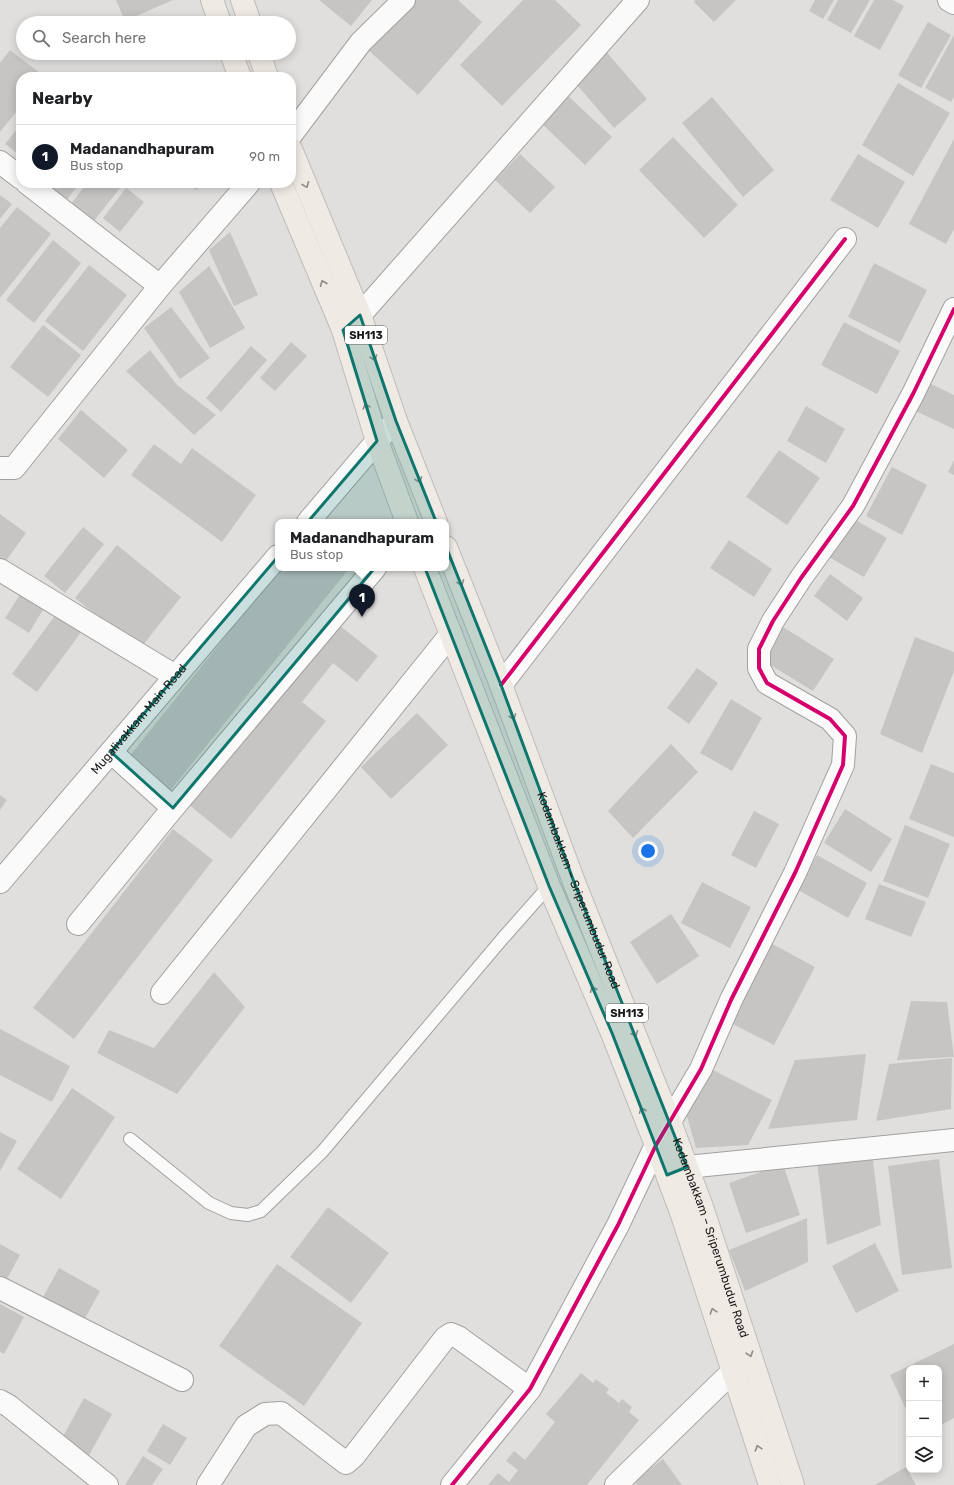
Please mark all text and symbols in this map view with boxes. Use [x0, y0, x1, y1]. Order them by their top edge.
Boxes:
search box [16, 16, 296, 60]
icon: search [30, 27, 52, 49]
text: Search here [62, 29, 146, 47]
text: Nearby [32, 88, 93, 108]
text: Madanandhapuram [70, 140, 214, 158]
text: 1 [42, 149, 48, 164]
text: 90 m [249, 149, 280, 164]
text: Bus stop [70, 158, 123, 173]
one-way arrow [301, 181, 309, 189]
one-way arrow [320, 280, 328, 288]
road number: SH113 [345, 326, 387, 344]
one-way arrow [369, 355, 378, 362]
one-way arrow [362, 403, 371, 410]
one-way arrow [415, 477, 423, 484]
popup [275, 519, 449, 571]
text: Madanandhapuram [290, 529, 434, 547]
text: Bus stop [290, 547, 343, 562]
one-way arrow [456, 579, 464, 586]
pin: 1 [349, 584, 375, 617]
street label: Mugalivakkam Main Road [88, 661, 190, 777]
one-way arrow [509, 713, 517, 720]
street label: Kodambakkam – Sriperumbudur Road [534, 790, 623, 991]
your location [638, 841, 658, 861]
one-way arrow [590, 986, 598, 994]
road number: SH113 [606, 1004, 648, 1022]
one-way arrow [631, 1031, 639, 1038]
one-way arrow [638, 1106, 646, 1113]
street label: Kodambakkam – Sriperumbudur Road [670, 1136, 751, 1339]
one-way arrow [710, 1308, 718, 1315]
one-way arrow [745, 1351, 754, 1358]
map controls [906, 1365, 942, 1473]
button: + [906, 1365, 942, 1401]
button: − [906, 1401, 942, 1437]
button: layers [906, 1437, 942, 1473]
one-way arrow [754, 1445, 763, 1452]

